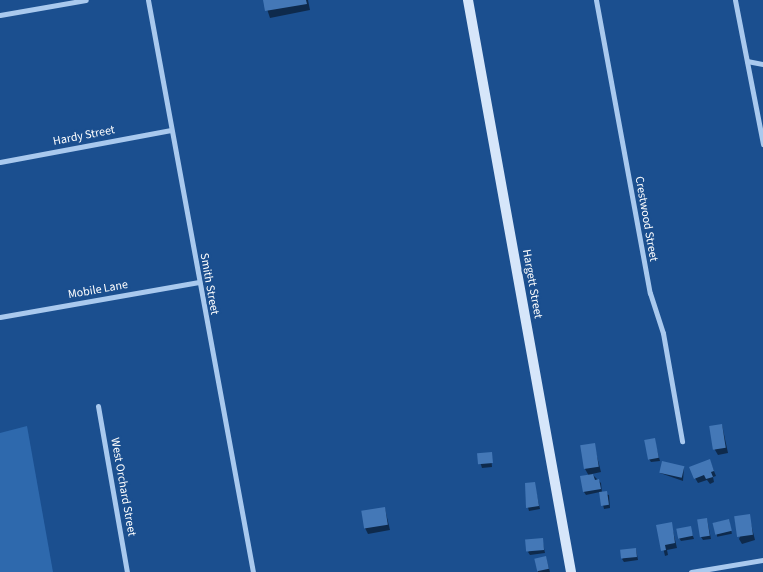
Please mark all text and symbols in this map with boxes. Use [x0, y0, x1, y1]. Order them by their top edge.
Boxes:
street label: Hardy Street [52, 123, 116, 149]
street label: Crestwood Street [631, 175, 661, 263]
street label: Hargett Street [519, 248, 545, 320]
street label: Smith Street [196, 252, 222, 316]
street label: Mobile Lane [67, 278, 129, 302]
street label: West Orchard Street [107, 437, 139, 537]

